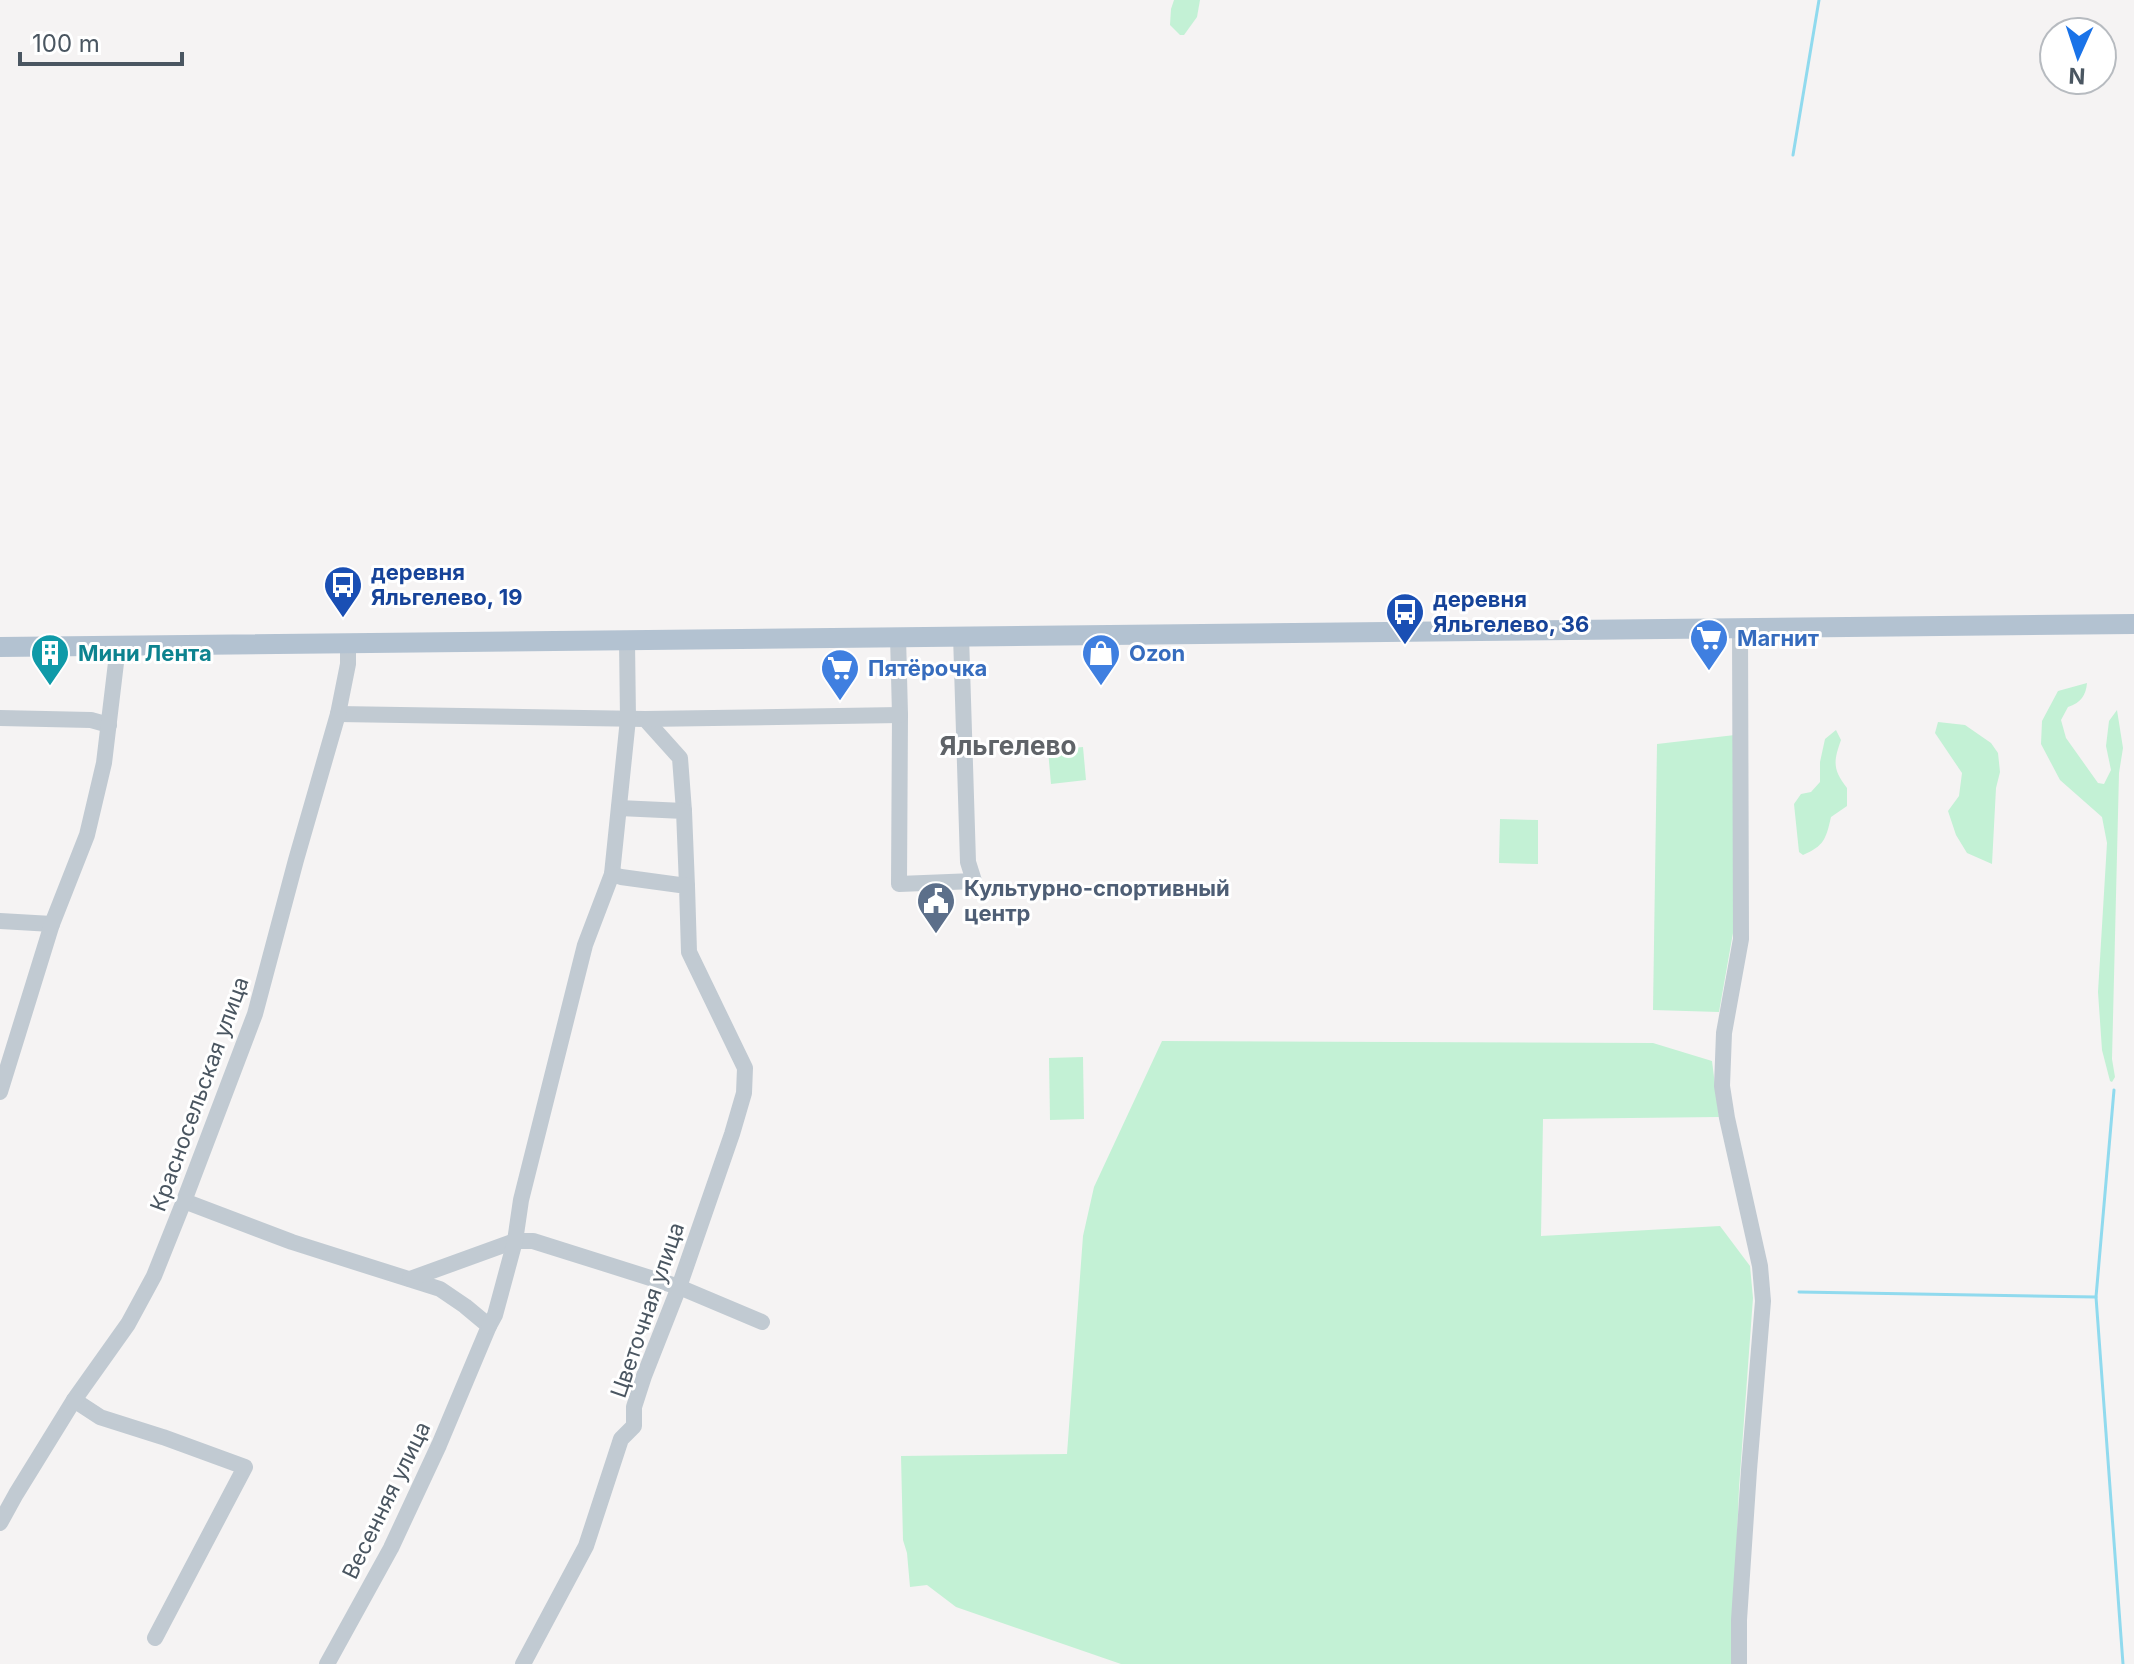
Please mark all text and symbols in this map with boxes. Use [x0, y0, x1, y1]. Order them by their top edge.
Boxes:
scale bar [20, 16, 182, 66]
north arrow [2038, 16, 2118, 96]
text: 100 m [32, 29, 100, 58]
text: N [2068, 63, 2086, 89]
place label: деревня Яльгелево, 19 [371, 559, 522, 610]
bus stop icon: деревня Яльгелево, 19 [322, 564, 364, 619]
place label: деревня Яльгелево, 36 [1433, 586, 1589, 637]
bus stop icon: деревня Яльгелево, 36 [1384, 591, 1426, 646]
supermarket icon: Магнит [1688, 617, 1730, 672]
place label: Магнит [1737, 625, 1819, 651]
building icon: Мини Лента [29, 632, 71, 687]
shop icon: Ozon [1080, 632, 1122, 687]
place label: Мини Лента [78, 640, 212, 666]
place label: Ozon [1129, 640, 1185, 666]
supermarket icon: Пятёрочка [819, 647, 861, 702]
place label: Пятёрочка [868, 655, 987, 681]
district label: Яльгелево [940, 730, 1076, 761]
place label: Культурно-спортивный центр [964, 875, 1230, 926]
public building icon: Культурно-спортивный центр [915, 880, 957, 935]
street label: Красносельская улица [144, 973, 254, 1215]
street label: Цветочная улица [605, 1219, 689, 1401]
street label: Весенняя улица [337, 1417, 435, 1583]

